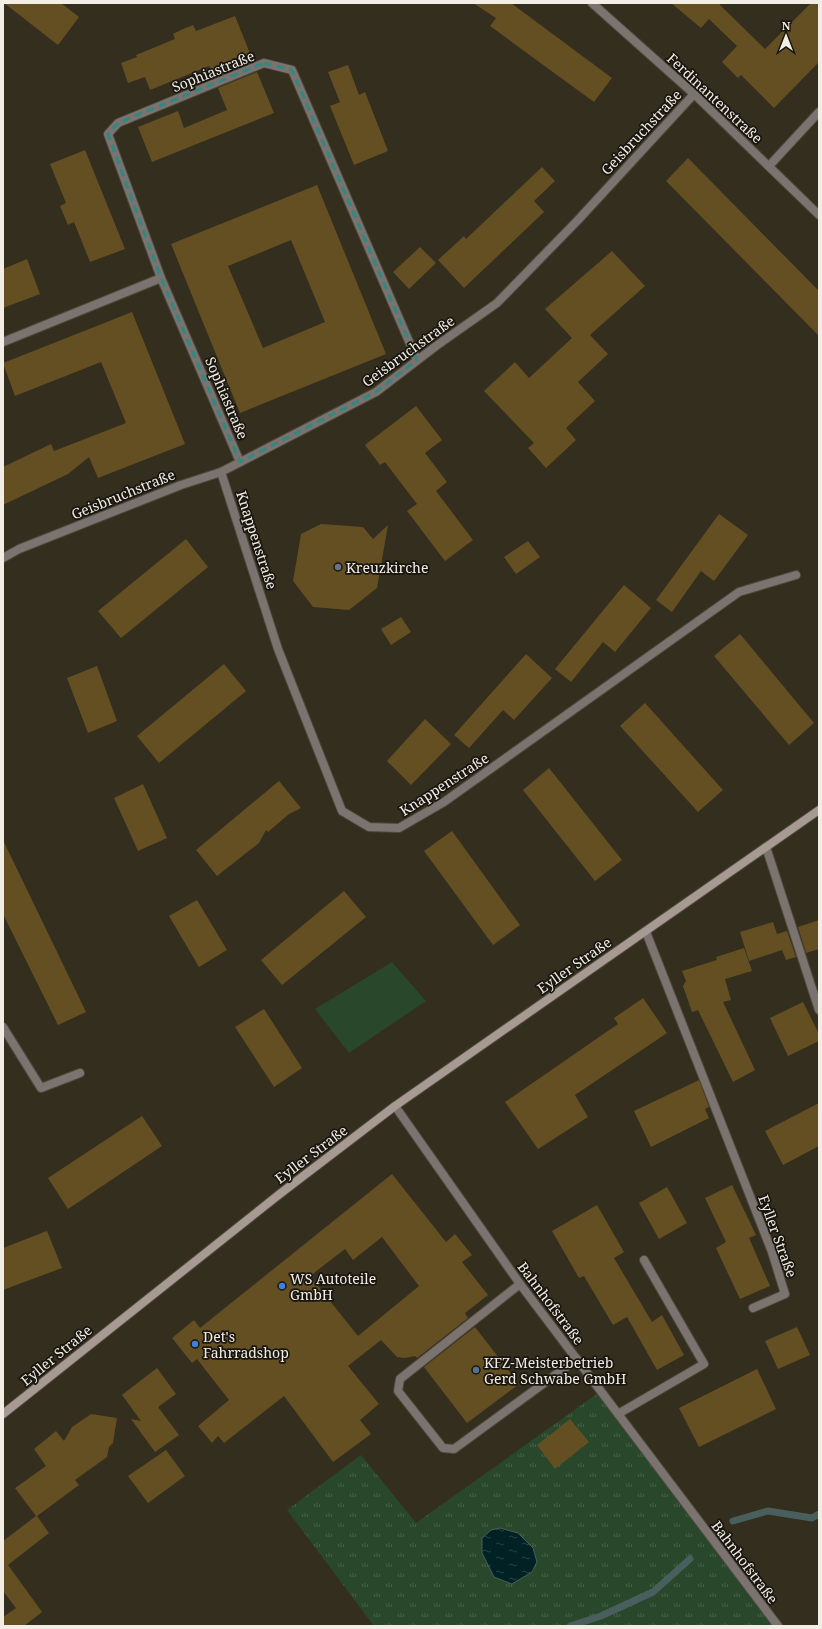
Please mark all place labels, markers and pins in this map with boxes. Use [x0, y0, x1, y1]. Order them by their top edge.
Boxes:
place label: Kreuzkirche [346, 558, 428, 577]
marker: Kreuzkirche [333, 562, 343, 572]
place label: WS Autoteile GmbH [290, 1269, 376, 1304]
marker: WS Autoteile GmbH [277, 1281, 287, 1291]
place label: Det's Fahrradshop [203, 1327, 289, 1362]
marker: Det's Fahrradshop [190, 1339, 200, 1349]
place label: KFZ-Meisterbetrieb Gerd Schwabe GmbH [484, 1353, 626, 1388]
marker: KFZ-Meisterbetrieb Gerd Schwabe GmbH [471, 1365, 481, 1375]

